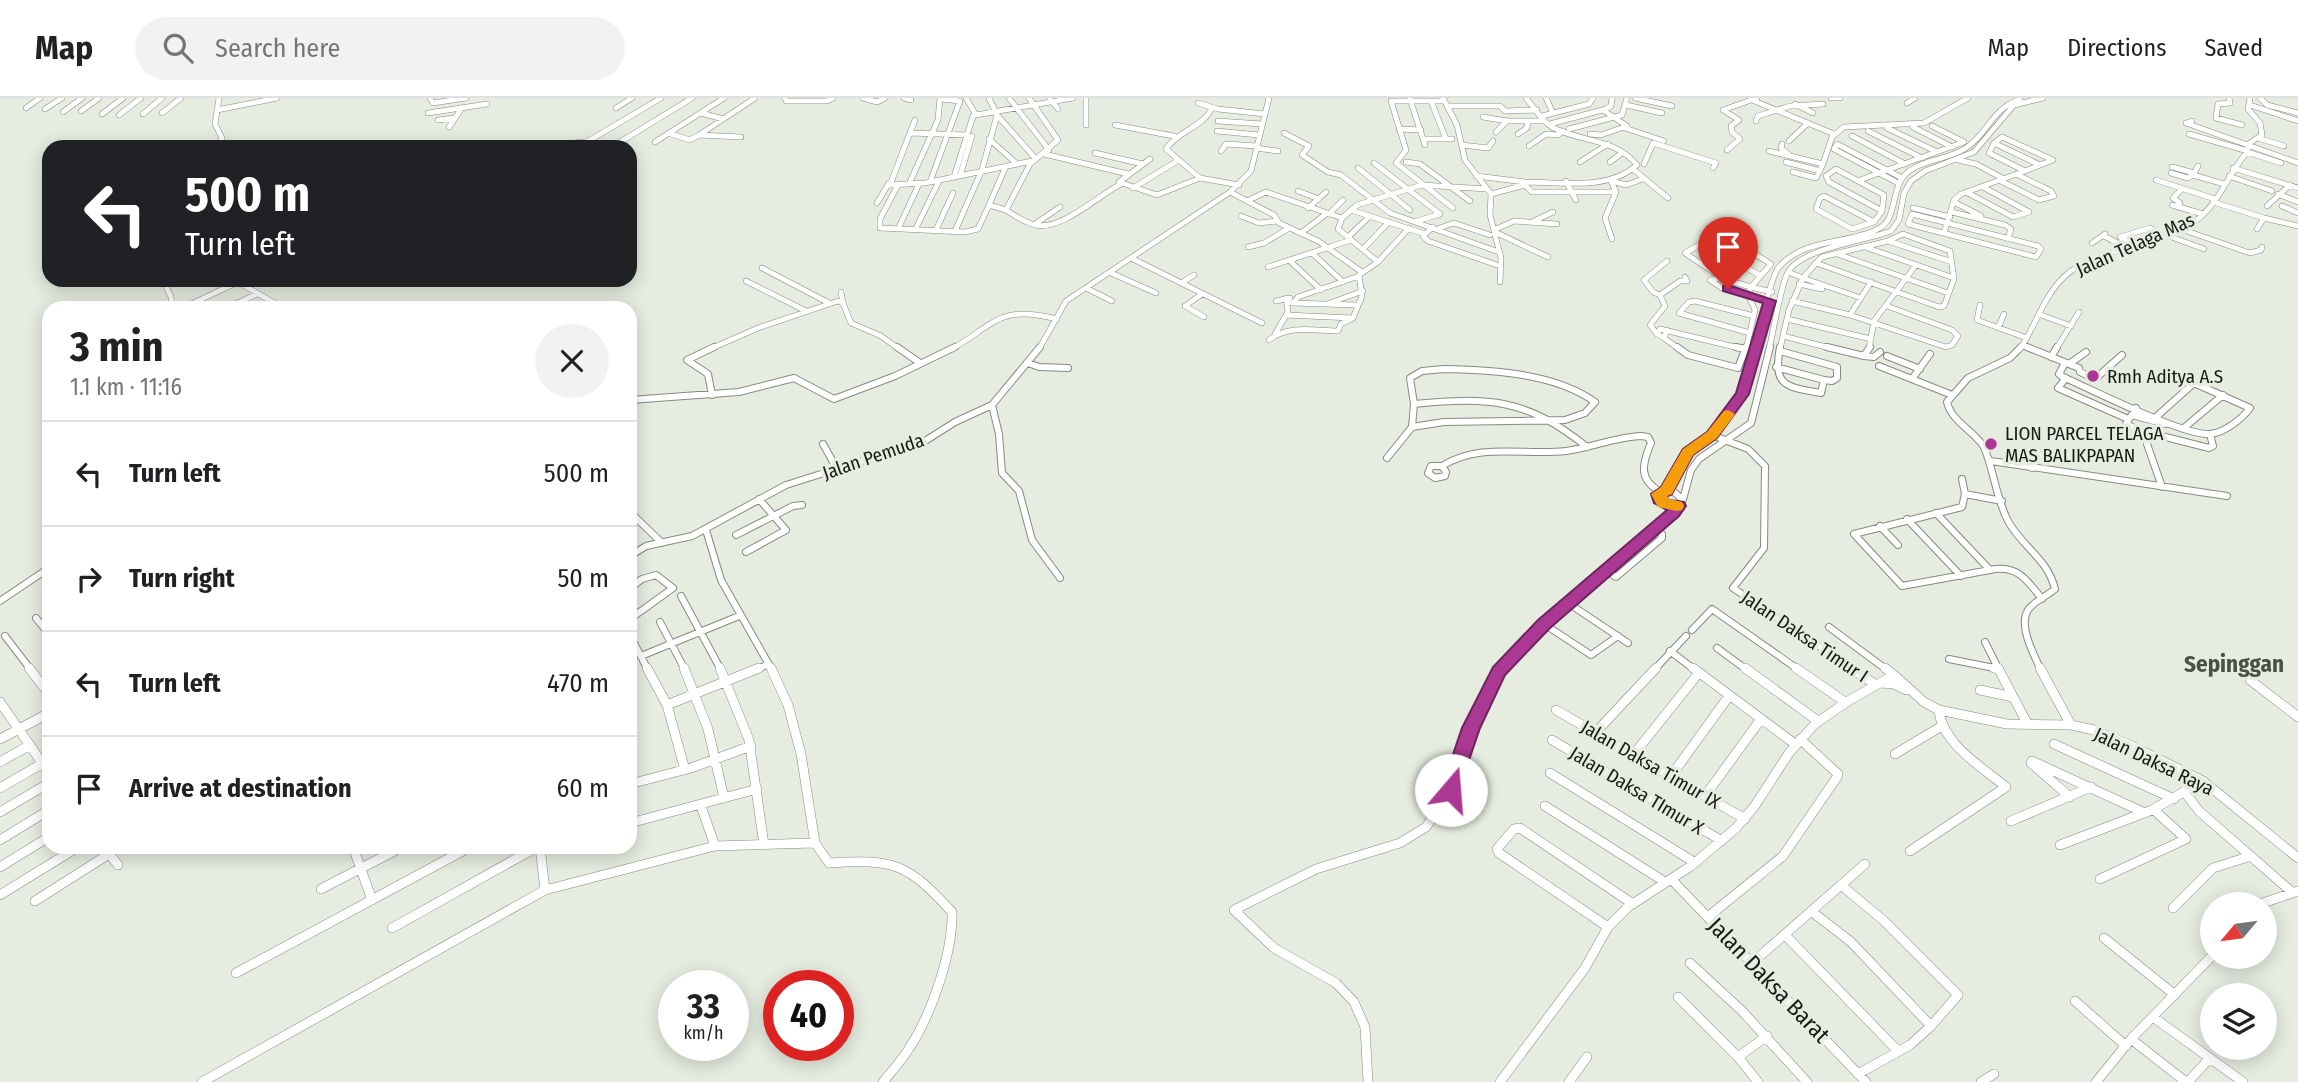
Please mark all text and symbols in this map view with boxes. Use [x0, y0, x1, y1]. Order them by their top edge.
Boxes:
search box [135, 17, 625, 80]
text: Map [35, 28, 93, 68]
icon: search [159, 29, 197, 67]
text: Search here [215, 33, 340, 64]
text: Map [1988, 34, 2029, 62]
text: Directions [2067, 34, 2166, 62]
text: Saved [2204, 34, 2263, 62]
text: 500 m [185, 165, 310, 224]
icon: left [70, 168, 161, 259]
street label: Jalan Telaga Mas [2072, 208, 2198, 281]
pin [1698, 217, 1758, 289]
text: Turn left [185, 225, 295, 263]
icon: arrive [1709, 228, 1747, 266]
text: 3 min [70, 322, 164, 372]
button: close [535, 324, 609, 398]
place label: Rmh Aditya A.S [2107, 365, 2223, 388]
marker: Rmh Aditya A.S [2085, 368, 2101, 384]
text: 1.1 km · 11:16 [70, 373, 182, 401]
place label: LION PARCEL TELAGA MAS BALIKPAPAN [2005, 422, 2164, 467]
street label: Jalan Pemuda [819, 428, 927, 485]
marker: LION PARCEL TELAGA MAS BALIKPAPAN [1983, 436, 1999, 452]
icon: left [70, 455, 108, 493]
text: Turn left [129, 458, 221, 489]
text: 500 m [544, 458, 609, 489]
icon: right [70, 560, 108, 598]
text: Turn right [129, 563, 235, 594]
text: 50 m [557, 563, 609, 594]
street label: Jalan Daksa Timur I [1737, 586, 1872, 687]
district label: Sepinggan [2184, 650, 2284, 678]
icon: left [70, 665, 108, 703]
text: Turn left [129, 668, 221, 699]
text: 470 m [547, 668, 609, 699]
street label: Jalan Daksa Timur IX [1577, 715, 1725, 814]
street label: Jalan Daksa Raya [2090, 723, 2217, 800]
street label: Jalan Daksa TImur X [1566, 741, 1709, 840]
position arrow [1414, 753, 1488, 827]
icon: arrive [70, 770, 108, 808]
text: Arrive at destination [129, 773, 352, 804]
text: 60 m [556, 773, 609, 804]
north arrow [2200, 892, 2277, 970]
map controls [2200, 892, 2277, 1060]
street label: Jalan Daksa Barat [1702, 912, 1836, 1049]
speed limit sign: 40 [763, 970, 854, 1061]
button: layers [2200, 983, 2277, 1060]
text: 33 [687, 985, 720, 1027]
text: km/h [683, 1022, 724, 1044]

